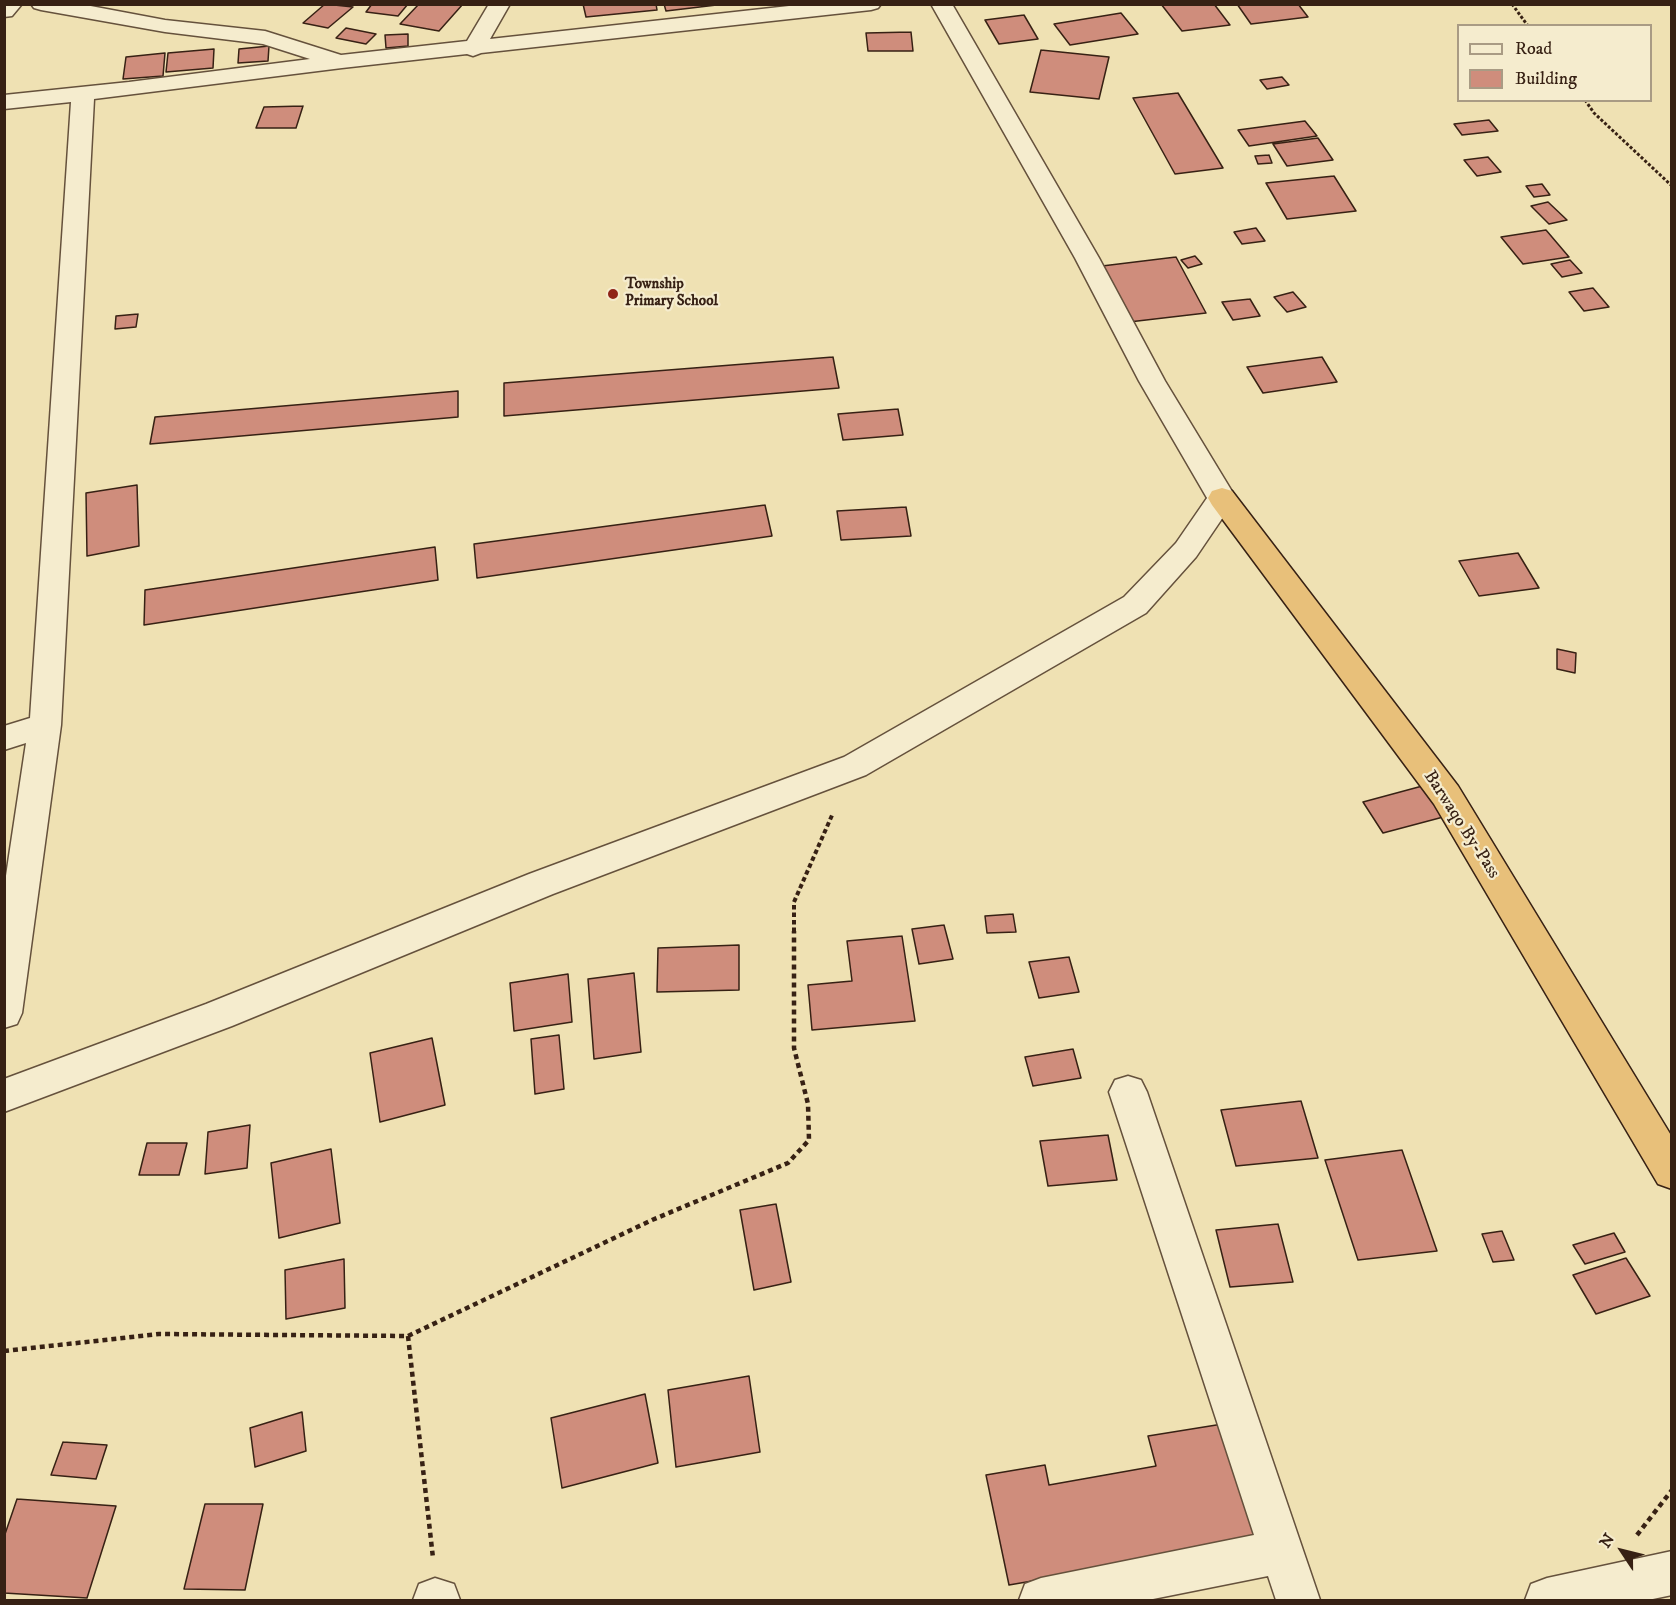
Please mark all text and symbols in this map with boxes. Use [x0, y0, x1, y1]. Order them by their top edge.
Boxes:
legend [1457, 24, 1652, 102]
text: Road [1515, 38, 1552, 60]
text: Building [1515, 68, 1577, 90]
place label: Township Primary School [625, 276, 718, 311]
marker: Township Primary School [606, 287, 620, 301]
street label: Barwaqo By-Pass [1418, 767, 1504, 883]
north arrow [1592, 1521, 1652, 1581]
text: N [1595, 1530, 1619, 1552]

